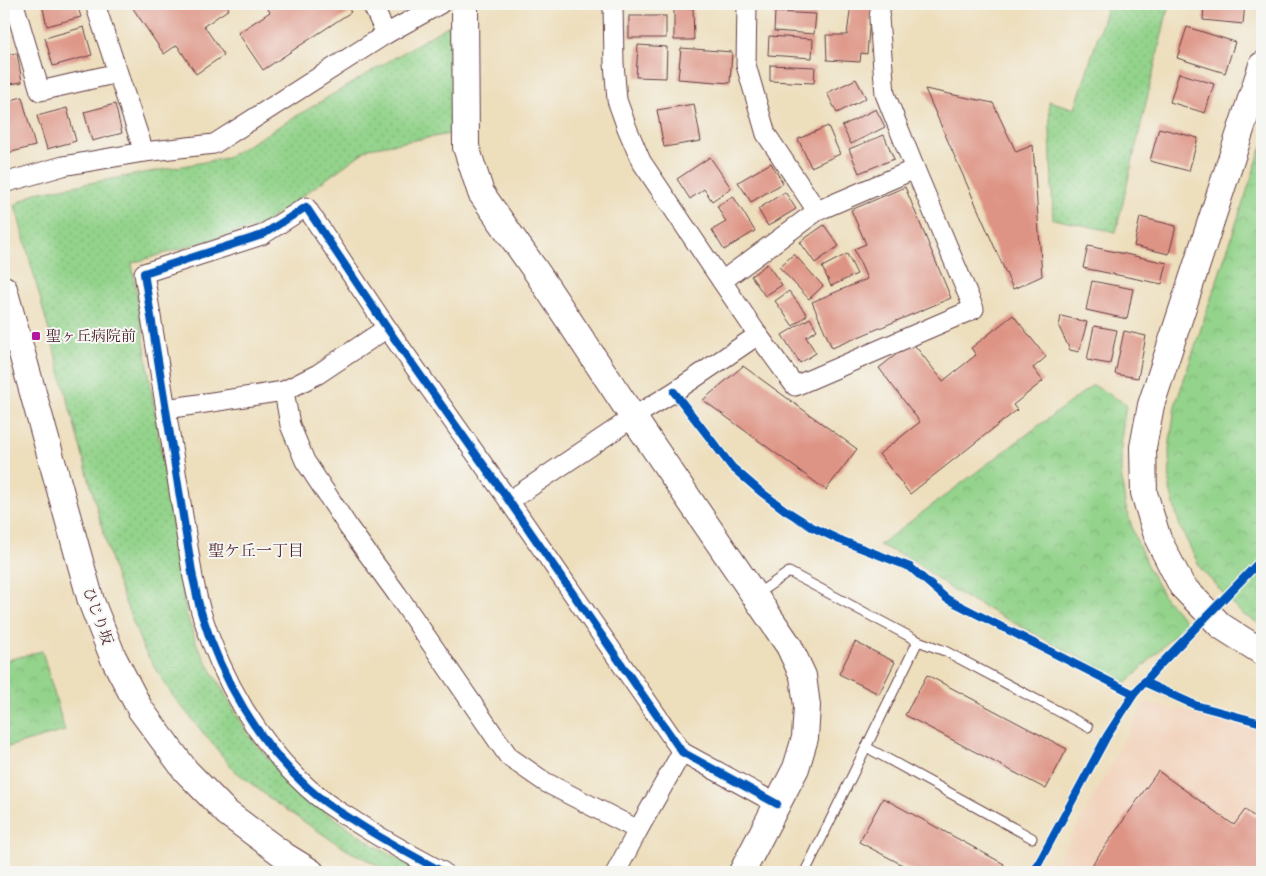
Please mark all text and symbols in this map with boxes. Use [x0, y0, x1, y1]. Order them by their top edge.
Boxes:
place label: 聖ヶ丘病院前 [46, 327, 136, 348]
marker: 聖ヶ丘病院前 [30, 330, 42, 342]
district label: 聖ケ丘一丁目 [208, 541, 304, 564]
street label: ひじり坂 [76, 585, 117, 648]

